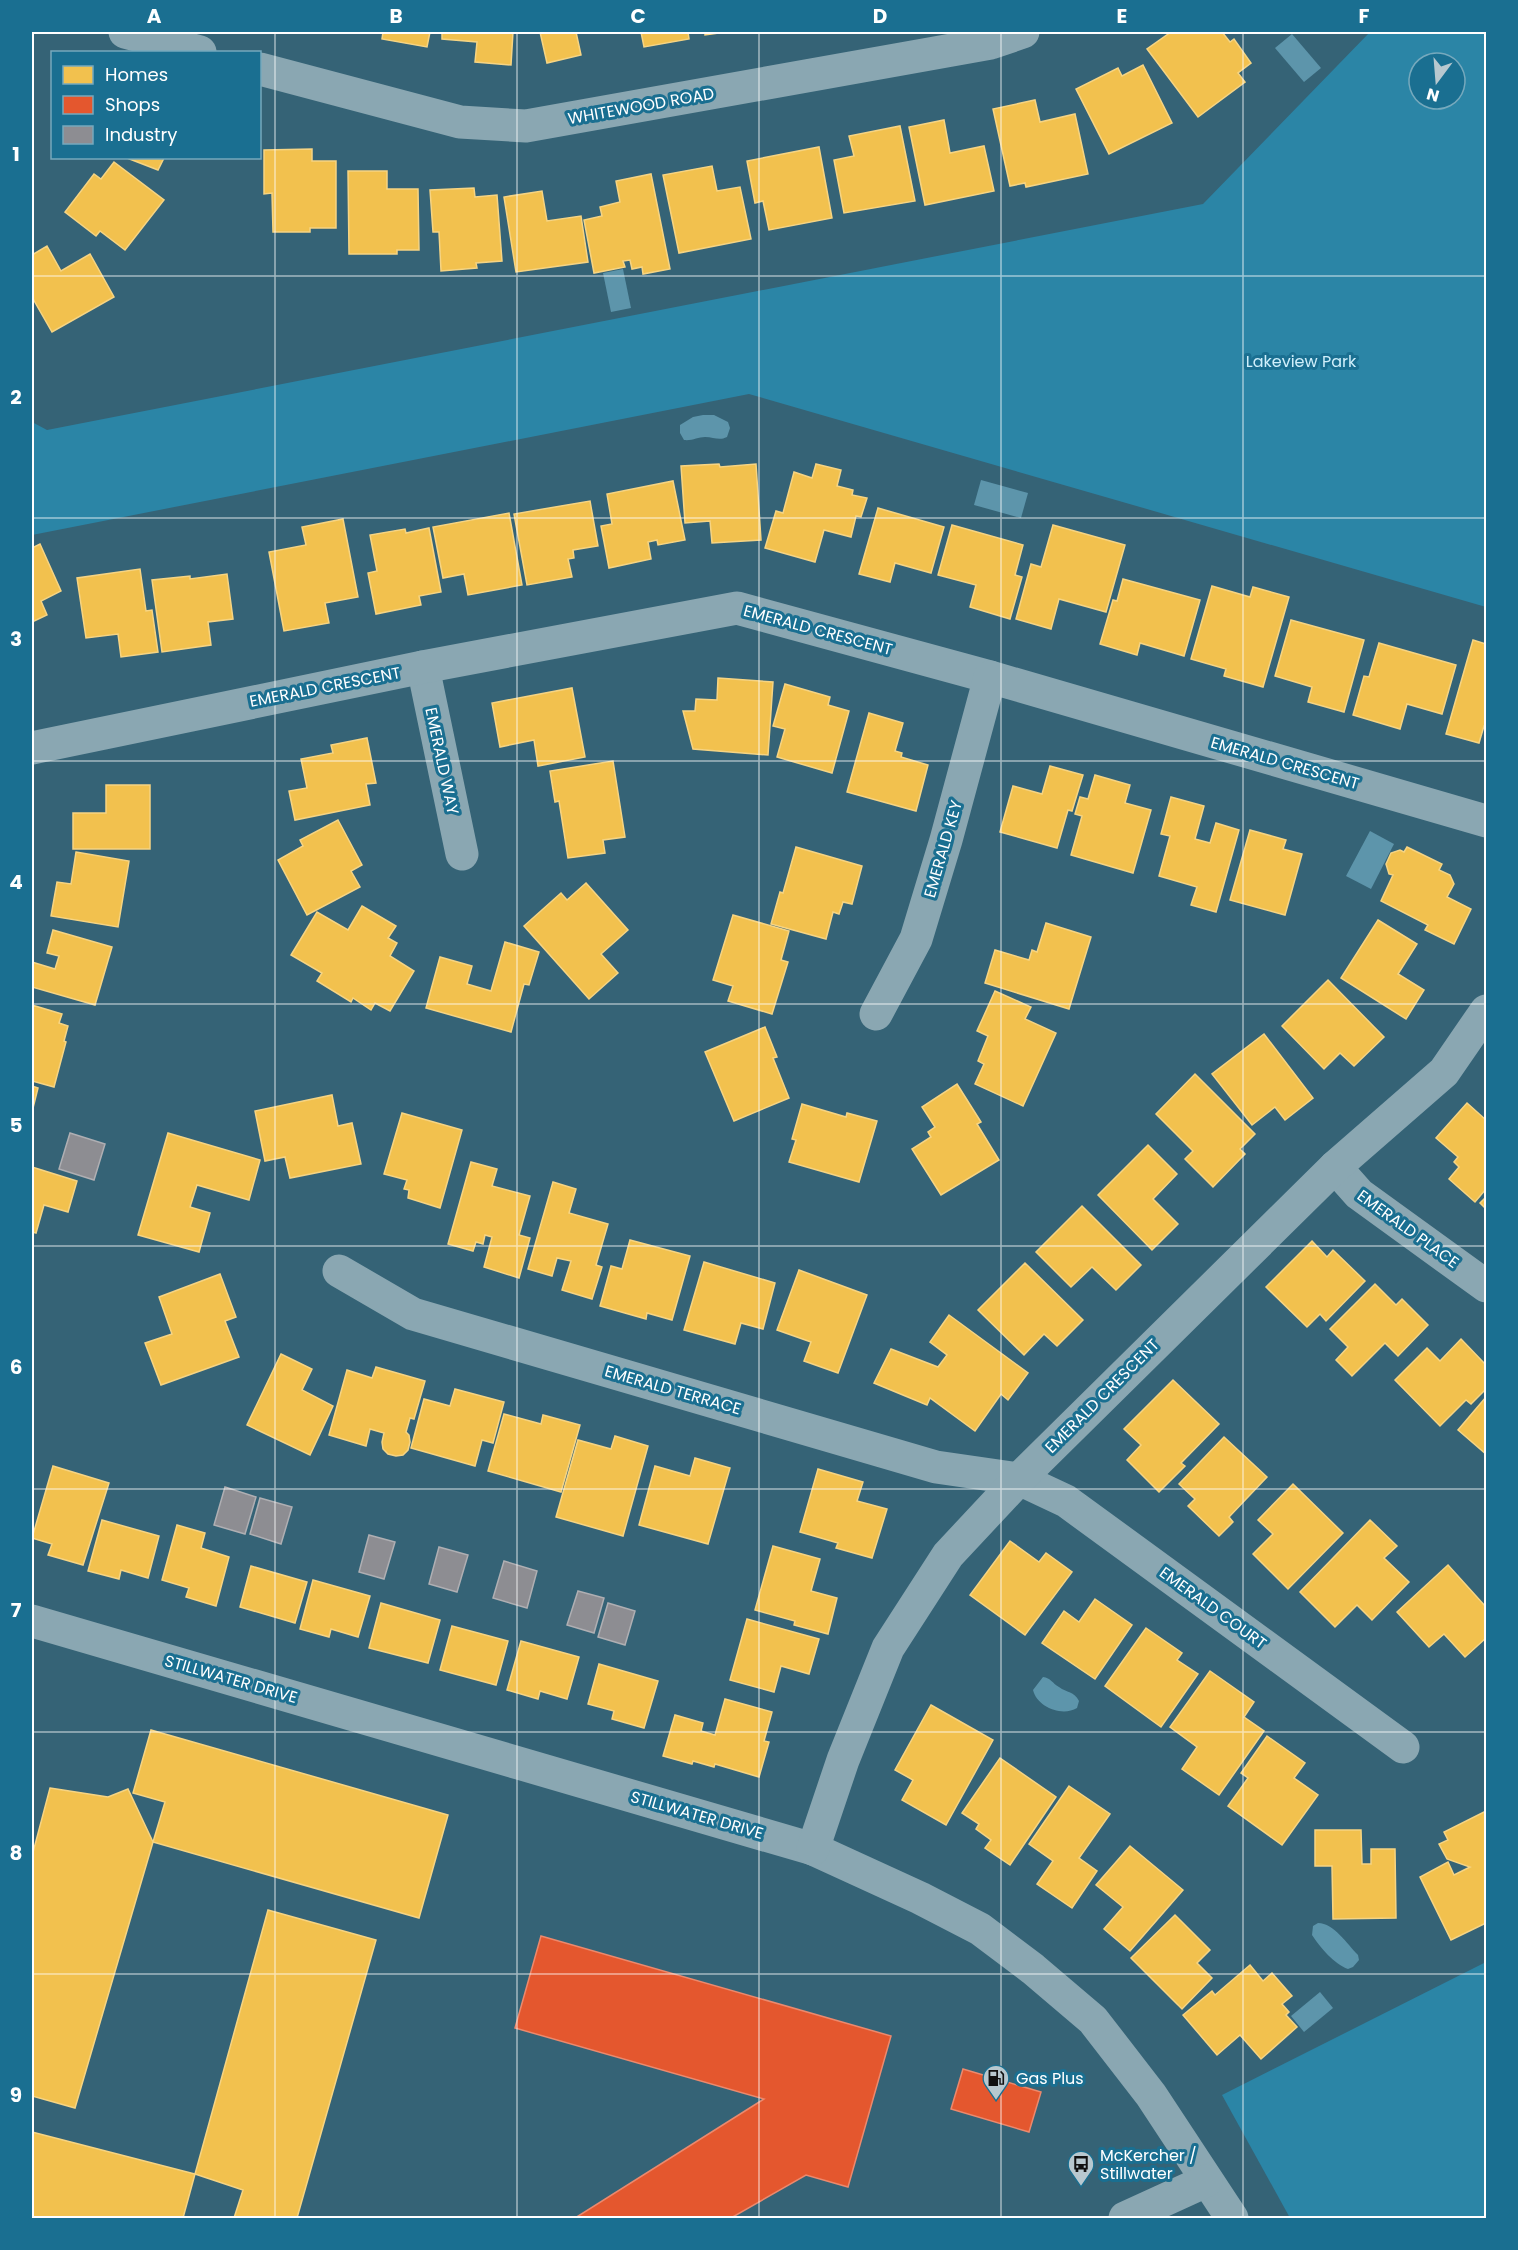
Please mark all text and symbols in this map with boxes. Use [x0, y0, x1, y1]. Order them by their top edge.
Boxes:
text: A [147, 2, 162, 30]
text: B [389, 2, 403, 30]
text: C [630, 2, 646, 30]
text: D [873, 2, 887, 30]
text: E [1117, 2, 1127, 30]
text: F [1359, 2, 1370, 30]
legend [51, 51, 261, 159]
north arrow [1407, 51, 1467, 111]
text: Homes [105, 62, 168, 87]
street label: WHITEWOOD ROAD [566, 82, 716, 130]
text: N [1424, 82, 1442, 108]
text: Shops [105, 92, 160, 117]
text: Industry [105, 122, 177, 147]
text: 1 [12, 140, 20, 168]
park label: Lakeview Park [1246, 350, 1357, 373]
text: 2 [10, 383, 22, 411]
street label: EMERALD CRESCENT [741, 599, 895, 661]
text: 3 [10, 625, 22, 653]
street label: EMERALD CRESCENT [248, 661, 403, 713]
street label: EMERALD WAY [419, 705, 465, 817]
street label: EMERALD CRESCENT [1208, 731, 1362, 795]
street label: EMERALD KEY [918, 797, 968, 900]
text: 4 [9, 868, 23, 896]
text: 5 [10, 1111, 23, 1139]
street label: EMERALD PLACE [1352, 1184, 1464, 1274]
street label: EMERALD CRESCENT [1040, 1333, 1165, 1458]
text: 6 [10, 1353, 22, 1381]
street label: EMERALD TERRACE [602, 1360, 744, 1420]
street label: EMERALD COURT [1155, 1561, 1272, 1655]
text: 7 [11, 1596, 22, 1624]
street label: STILLWATER DRIVE [162, 1649, 300, 1709]
street label: STILLWATER DRIVE [628, 1785, 766, 1845]
text: 8 [10, 1839, 22, 1867]
fuel station icon: Gas Plus [981, 2063, 1011, 2101]
place label: Gas Plus [1016, 2067, 1084, 2090]
text: 9 [10, 2081, 22, 2109]
place label: McKercher / Stillwater [1100, 2144, 1197, 2185]
bus stop icon: McKercher / Stillwater [1066, 2149, 1096, 2187]

